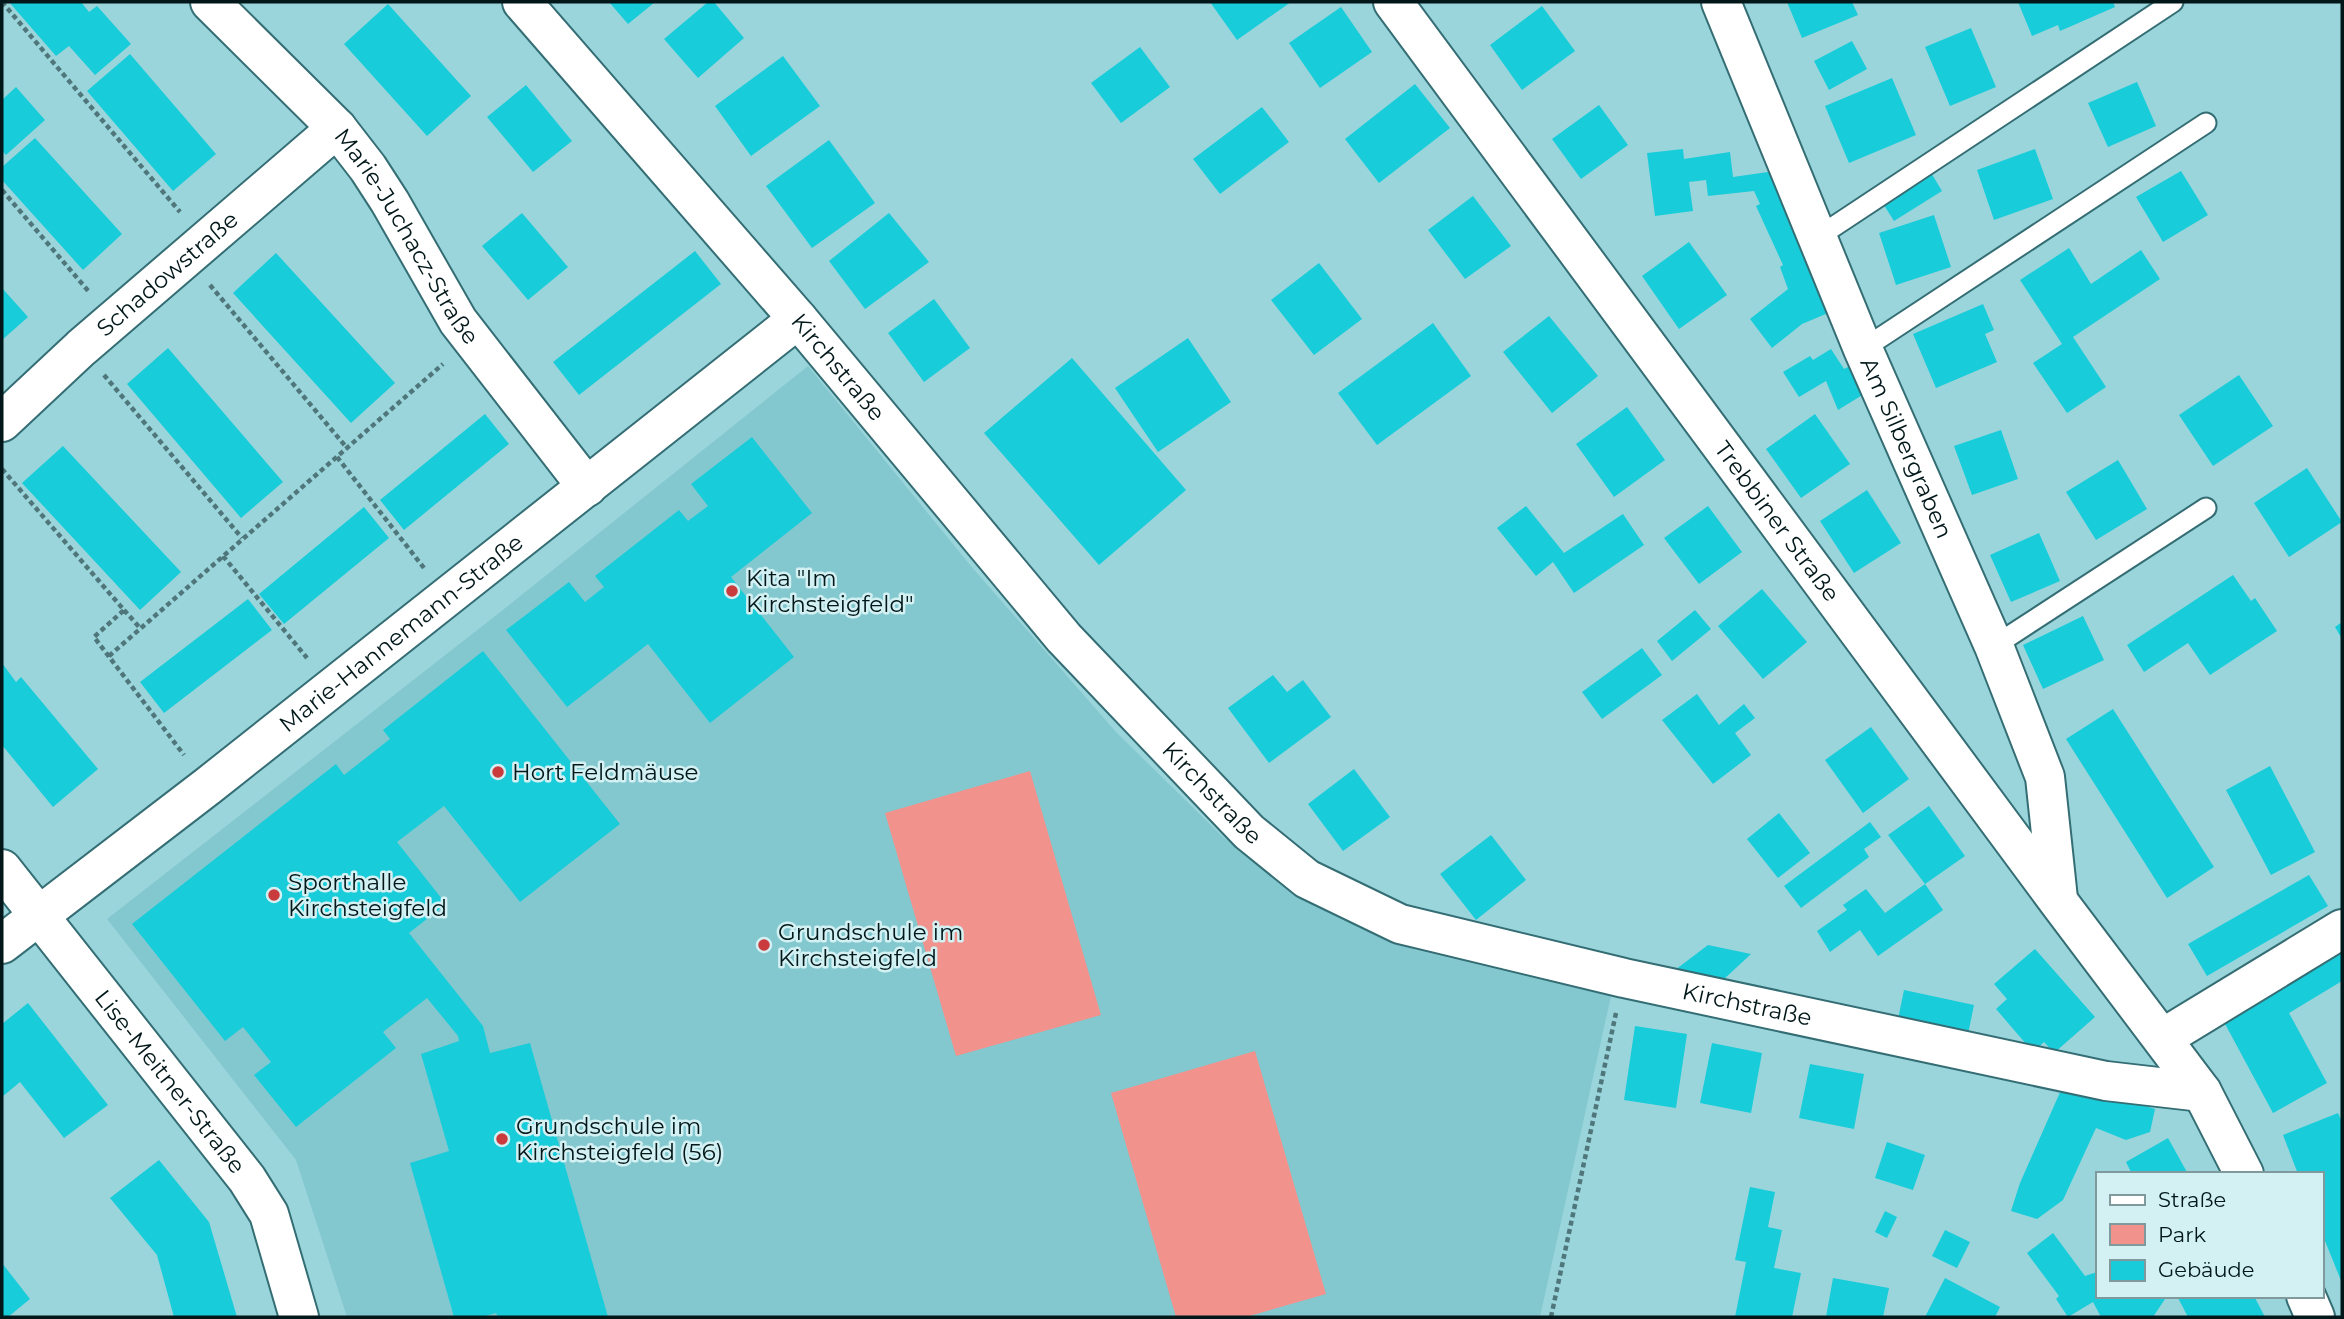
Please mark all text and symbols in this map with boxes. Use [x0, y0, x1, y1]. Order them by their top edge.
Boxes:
street label: Marie-Juchacz-Straße [329, 123, 485, 350]
street label: Schadowstraße [91, 205, 244, 342]
street label: Kirchstraße [785, 308, 891, 427]
street label: Am Silbergraben [1855, 353, 1959, 543]
street label: Trebbiner Straße [1709, 436, 1846, 607]
street label: Marie-Hannemann-Straße [274, 528, 529, 738]
place label: Kita "Im Kirchsteigfeld" [746, 564, 914, 618]
marker: Kita "Im Kirchsteigfeld" [724, 583, 740, 599]
street label: Kirchstraße [1156, 736, 1267, 850]
place label: Hort Feldmäuse [512, 758, 698, 786]
marker: Hort Feldmäuse [490, 764, 506, 780]
place label: Sporthalle Kirchsteigfeld [288, 868, 447, 922]
marker: Sporthalle Kirchsteigfeld [266, 887, 282, 903]
place label: Grundschule im Kirchsteigfeld [778, 918, 963, 972]
marker: Grundschule im Kirchsteigfeld [756, 937, 772, 953]
street label: Kirchstraße [1680, 977, 1814, 1032]
street label: Lise-Meitner-Straße [89, 984, 251, 1179]
place label: Grundschule im Kirchsteigfeld (56) [516, 1112, 723, 1166]
marker: Grundschule im Kirchsteigfeld (56) [494, 1131, 510, 1147]
legend [2096, 1172, 2323, 1298]
text: Straße [2158, 1187, 2226, 1212]
text: Park [2158, 1222, 2206, 1247]
text: Gebäude [2158, 1257, 2255, 1282]

